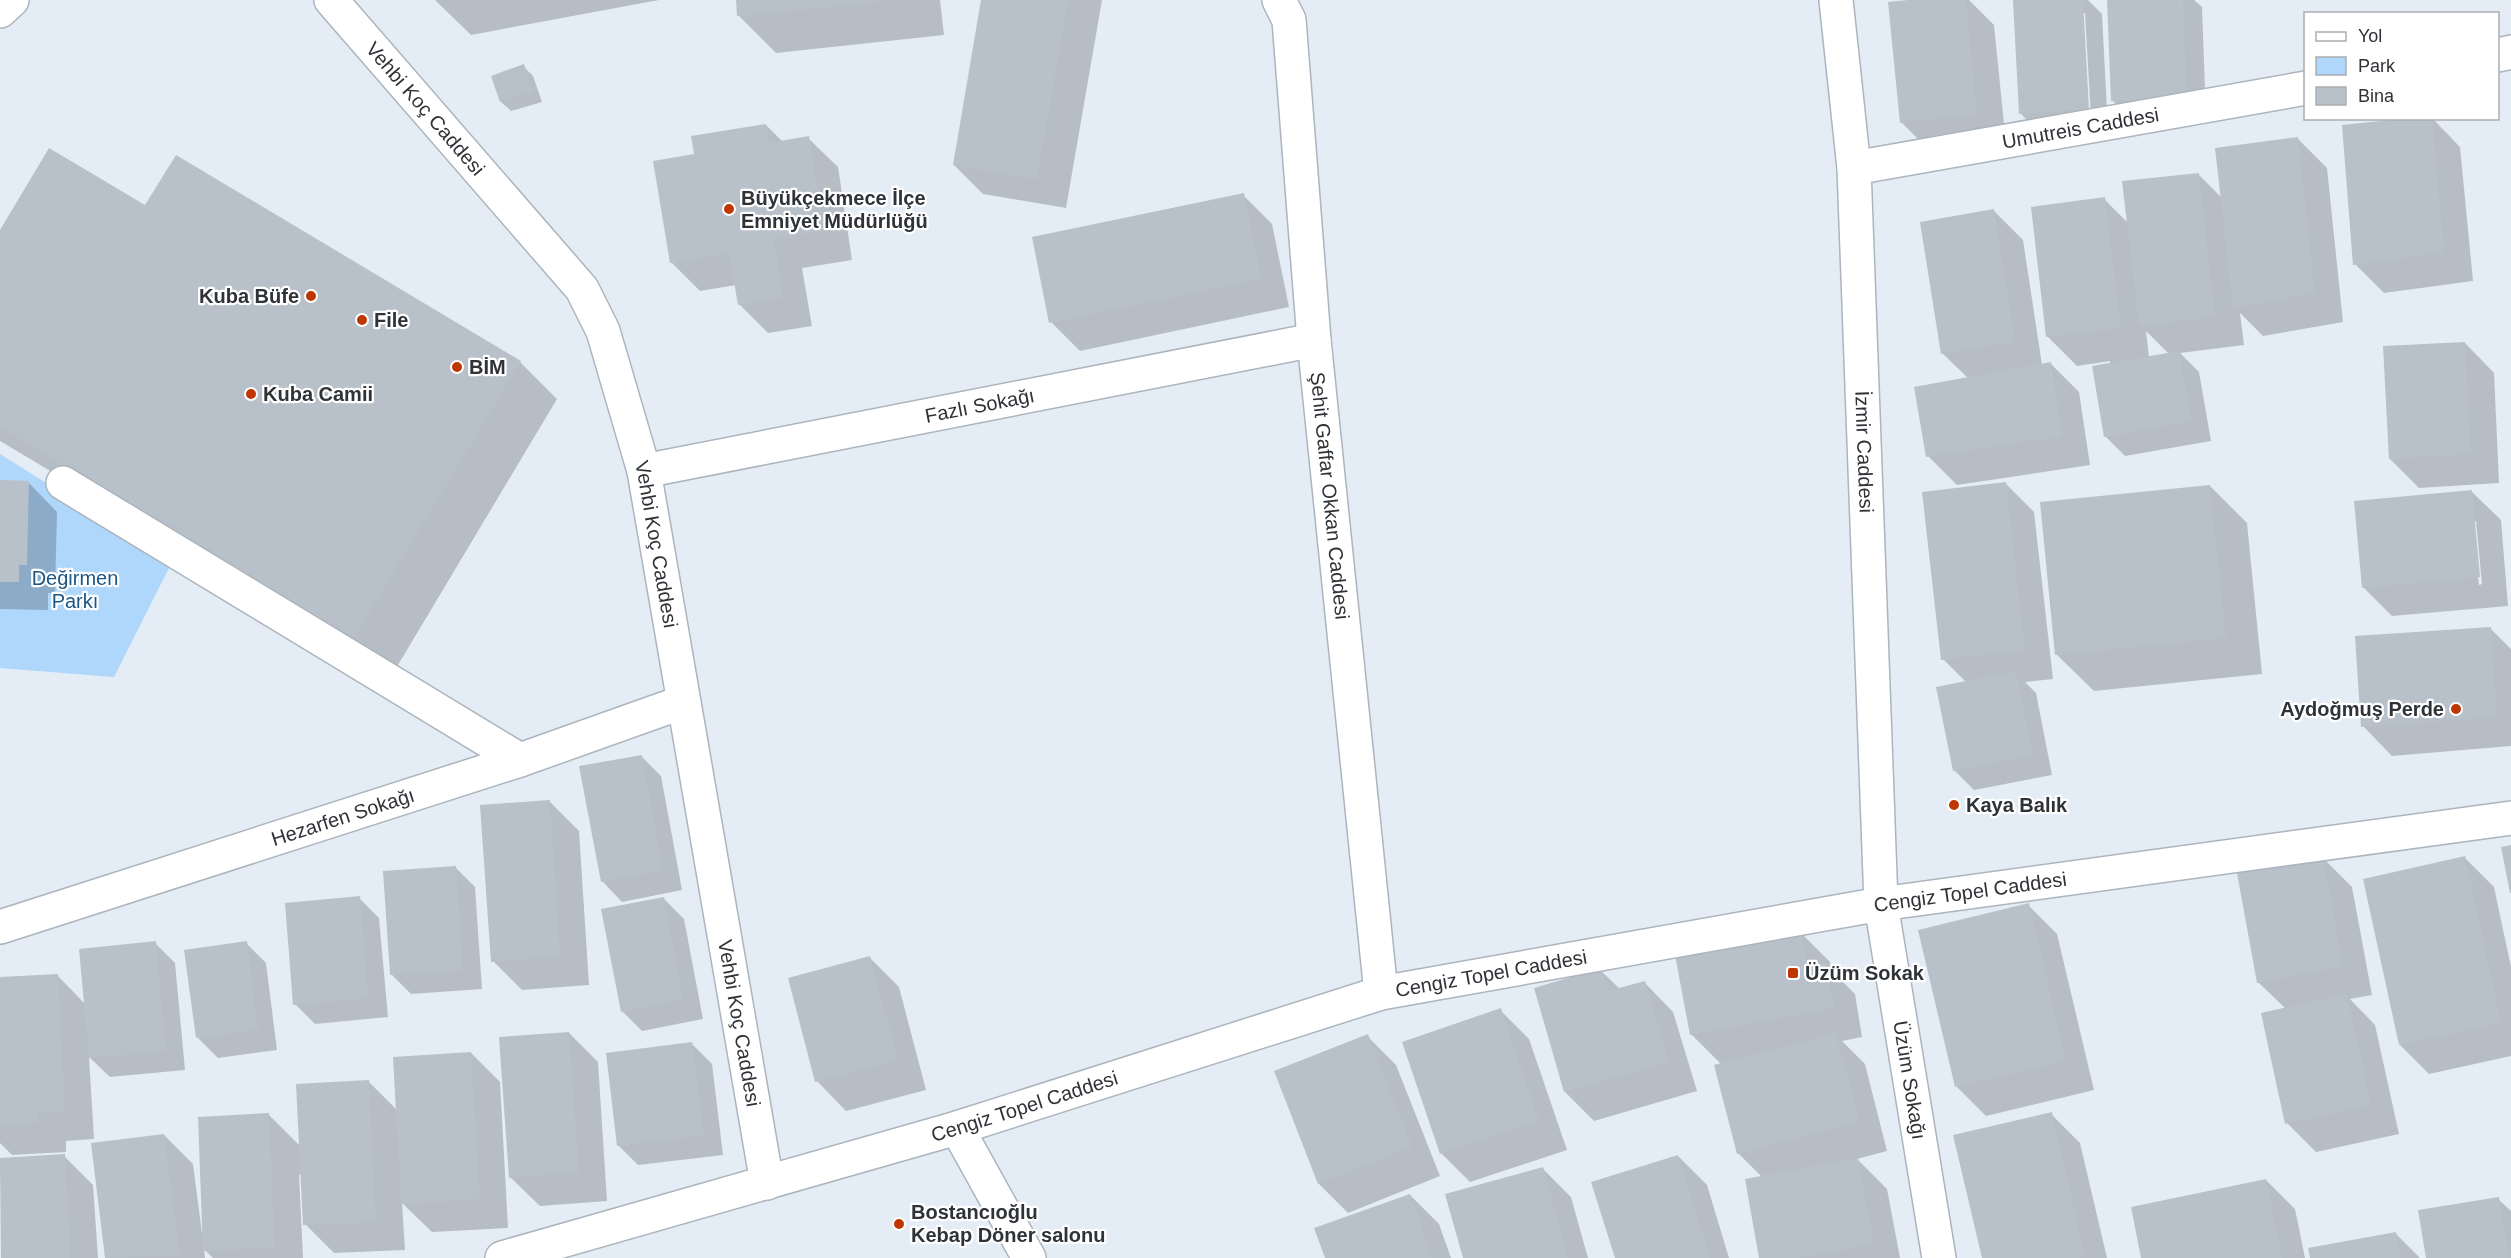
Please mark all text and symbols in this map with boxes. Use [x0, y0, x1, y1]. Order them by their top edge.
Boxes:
legend [2304, 12, 2499, 120]
text: Yol [2358, 26, 2382, 46]
street label: Vehbi Koç Caddesi [362, 38, 489, 180]
text: Park [2358, 56, 2396, 76]
text: Bina [2358, 86, 2395, 106]
street label: Umutreis Caddesi [2000, 103, 2161, 153]
place label: Büyükçekmece İlçe Emniyet Müdürlüğü [741, 187, 928, 232]
marker: Büyükçekmece İlçe Emniyet Müdürlüğü [722, 202, 736, 216]
place label: Kuba Büfe [199, 285, 299, 307]
marker: Kuba Büfe [304, 289, 318, 303]
place label: File [374, 309, 408, 331]
marker: File [355, 313, 369, 327]
place label: BİM [469, 356, 506, 378]
marker: BİM [450, 360, 464, 374]
street label: Şehit Gaffar Okkan Caddesi [1306, 371, 1354, 621]
place label: Kuba Camii [263, 383, 373, 405]
street label: Fazlı Sokağı [923, 384, 1036, 427]
marker: Kuba Camii [244, 387, 258, 401]
street label: İzmir Caddesi [1851, 390, 1878, 513]
street label: Vehbi Koç Caddesi [631, 458, 682, 629]
park label: Değirmen Parkı [32, 567, 118, 612]
place label: Aydoğmuş Perde [2280, 698, 2444, 720]
marker: Aydoğmuş Perde [2449, 702, 2463, 716]
street label: Hezarfen Sokağı [268, 784, 417, 850]
place label: Kaya Balık [1966, 794, 2068, 816]
marker: Kaya Balık [1947, 798, 1961, 812]
street label: Cengiz Topel Caddesi [1872, 868, 2068, 916]
street label: Vehbi Koç Caddesi [714, 938, 765, 1108]
street label: Cengiz Topel Caddesi [1394, 946, 1589, 1001]
place label: Üzüm Sokak [1805, 962, 1925, 984]
marker: Üzüm Sokak [1786, 966, 1800, 980]
street label: Üzüm Sokağı [1889, 1019, 1930, 1141]
street label: Cengiz Topel Caddesi [929, 1067, 1120, 1146]
place label: Bostancıoğlu Kebap Döner salonu [911, 1201, 1105, 1246]
marker: Bostancıoğlu Kebap Döner salonu [892, 1217, 906, 1231]

